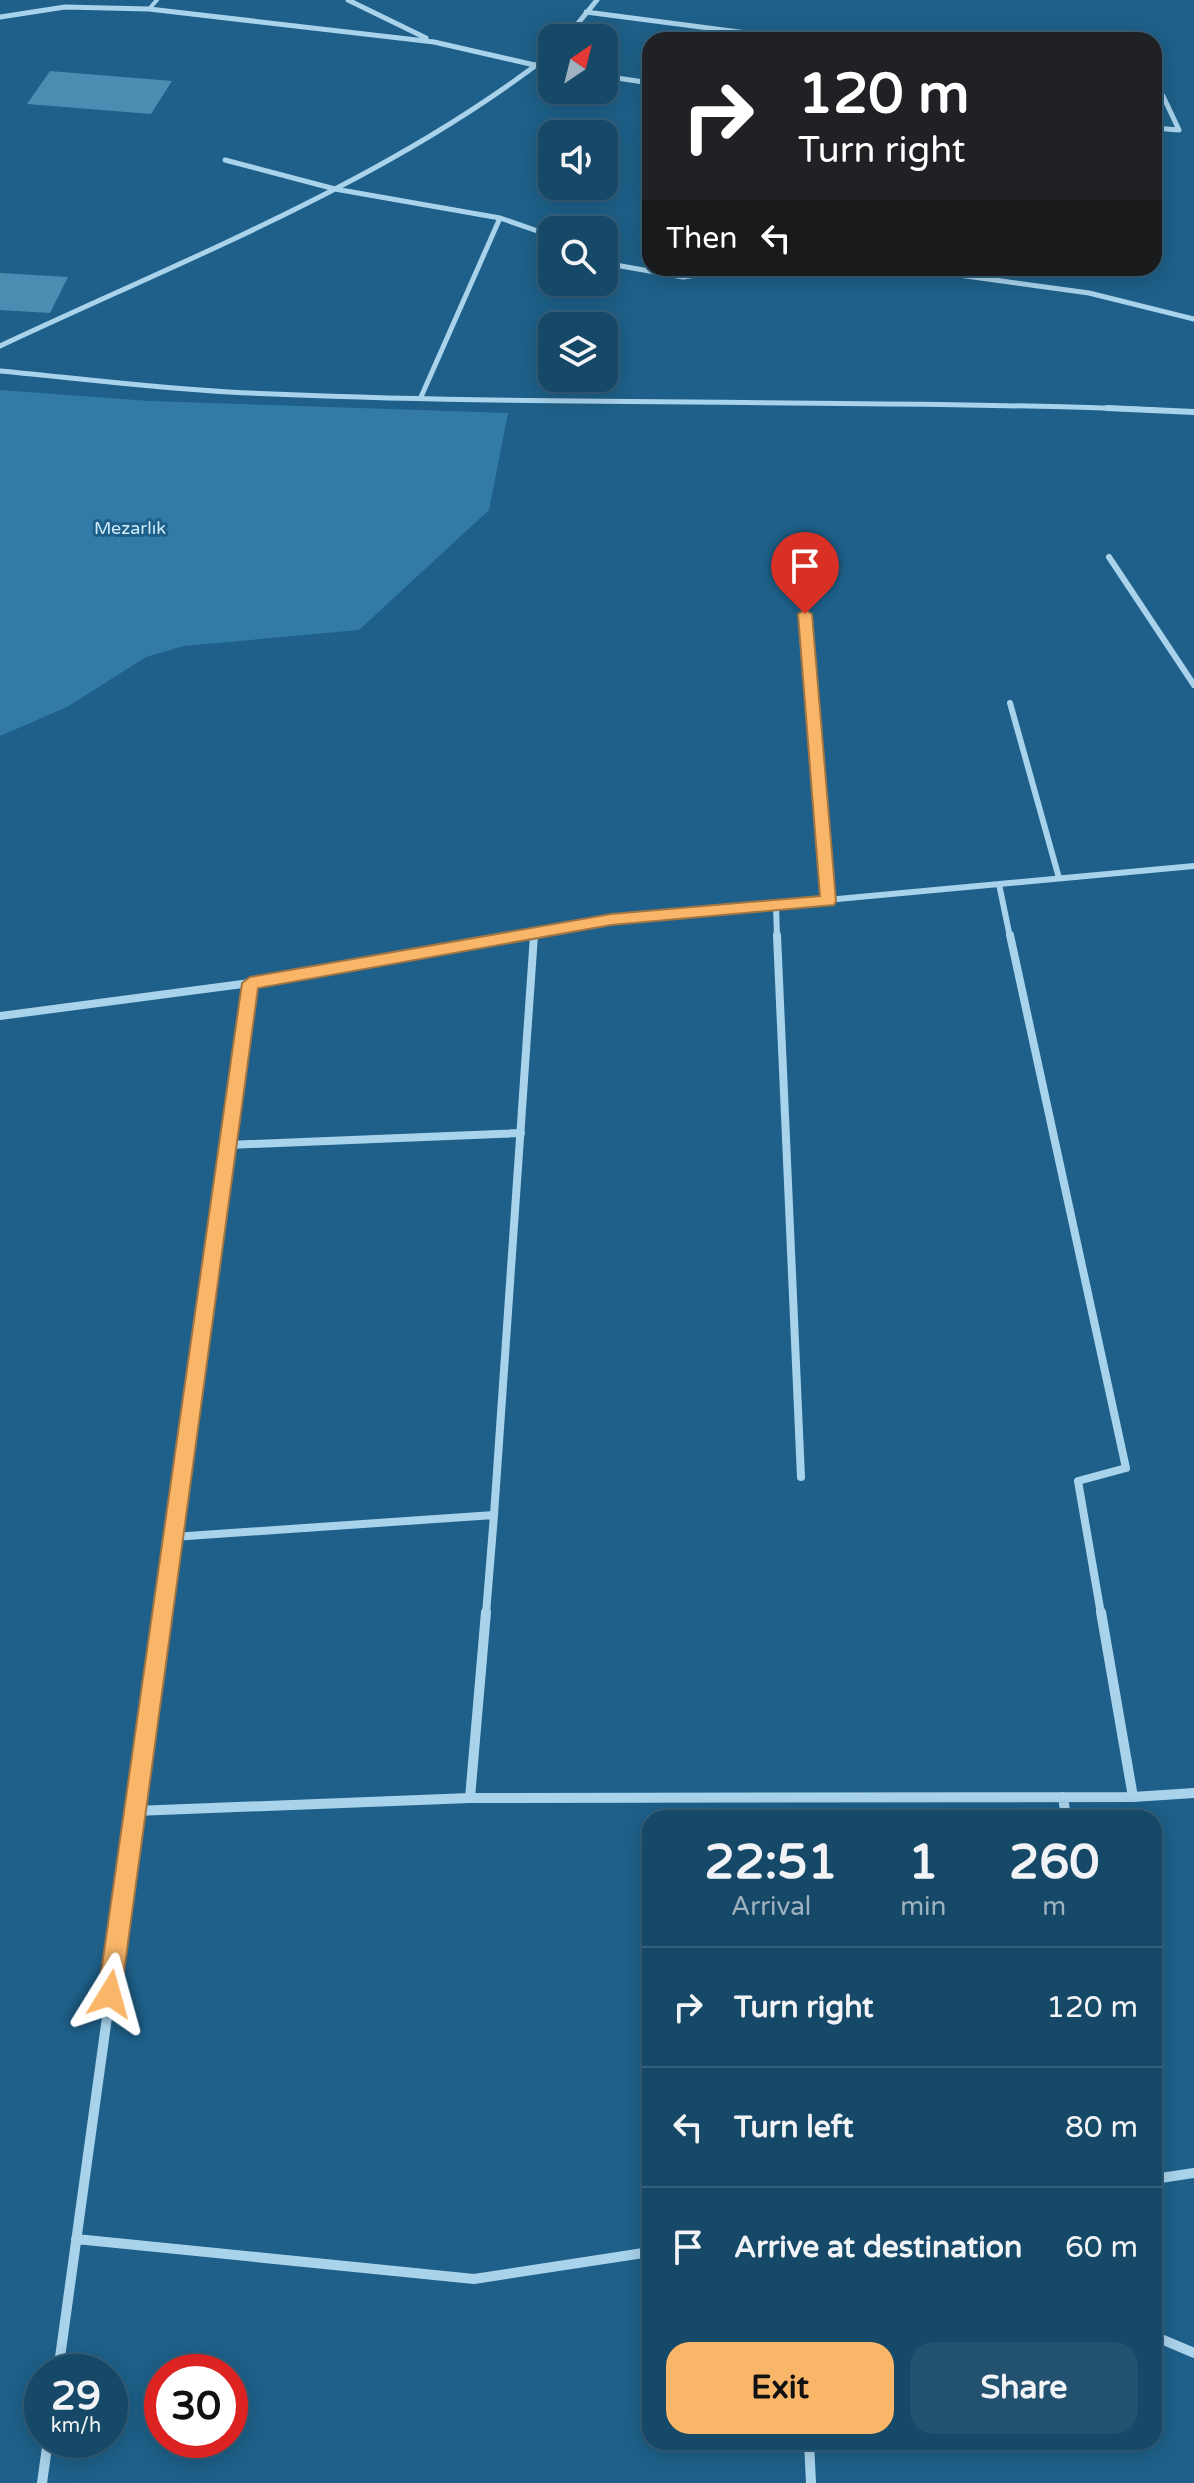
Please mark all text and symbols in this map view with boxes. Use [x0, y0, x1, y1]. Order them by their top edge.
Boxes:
north arrow [538, 24, 618, 104]
map controls [538, 24, 618, 392]
text: 120 m [798, 61, 969, 128]
icon: right [666, 64, 770, 168]
button: sound [538, 120, 618, 200]
text: Turn right [798, 129, 965, 172]
button: search [538, 216, 618, 296]
icon: left [754, 216, 798, 260]
text: Then [666, 220, 738, 257]
button: layers [538, 312, 618, 392]
park label: Mezarlık [94, 517, 166, 539]
pin [771, 532, 839, 614]
icon: arrive [783, 544, 827, 588]
text: 22:51 [705, 1834, 838, 1892]
text: 1 [908, 1834, 938, 1892]
text: 260 [1009, 1834, 1099, 1892]
text: Arrival [731, 1891, 811, 1922]
text: min [900, 1891, 946, 1922]
text: m [1042, 1891, 1066, 1922]
position arrow [68, 1952, 152, 2036]
icon: right [666, 1985, 710, 2029]
text: Turn right [734, 1989, 874, 2026]
text: 120 m [1046, 1989, 1138, 2026]
icon: left [666, 2105, 710, 2149]
text: Turn left [734, 2109, 853, 2146]
text: 80 m [1065, 2109, 1138, 2146]
icon: arrive [666, 2225, 710, 2269]
text: Arrive at destination [734, 2229, 1022, 2266]
text: 60 m [1065, 2229, 1138, 2266]
button: Exit [666, 2342, 894, 2434]
button: Share [910, 2342, 1138, 2434]
speed limit sign: 30 [144, 2354, 248, 2458]
text: 29 [51, 2372, 101, 2420]
text: km/h [51, 2414, 101, 2438]

